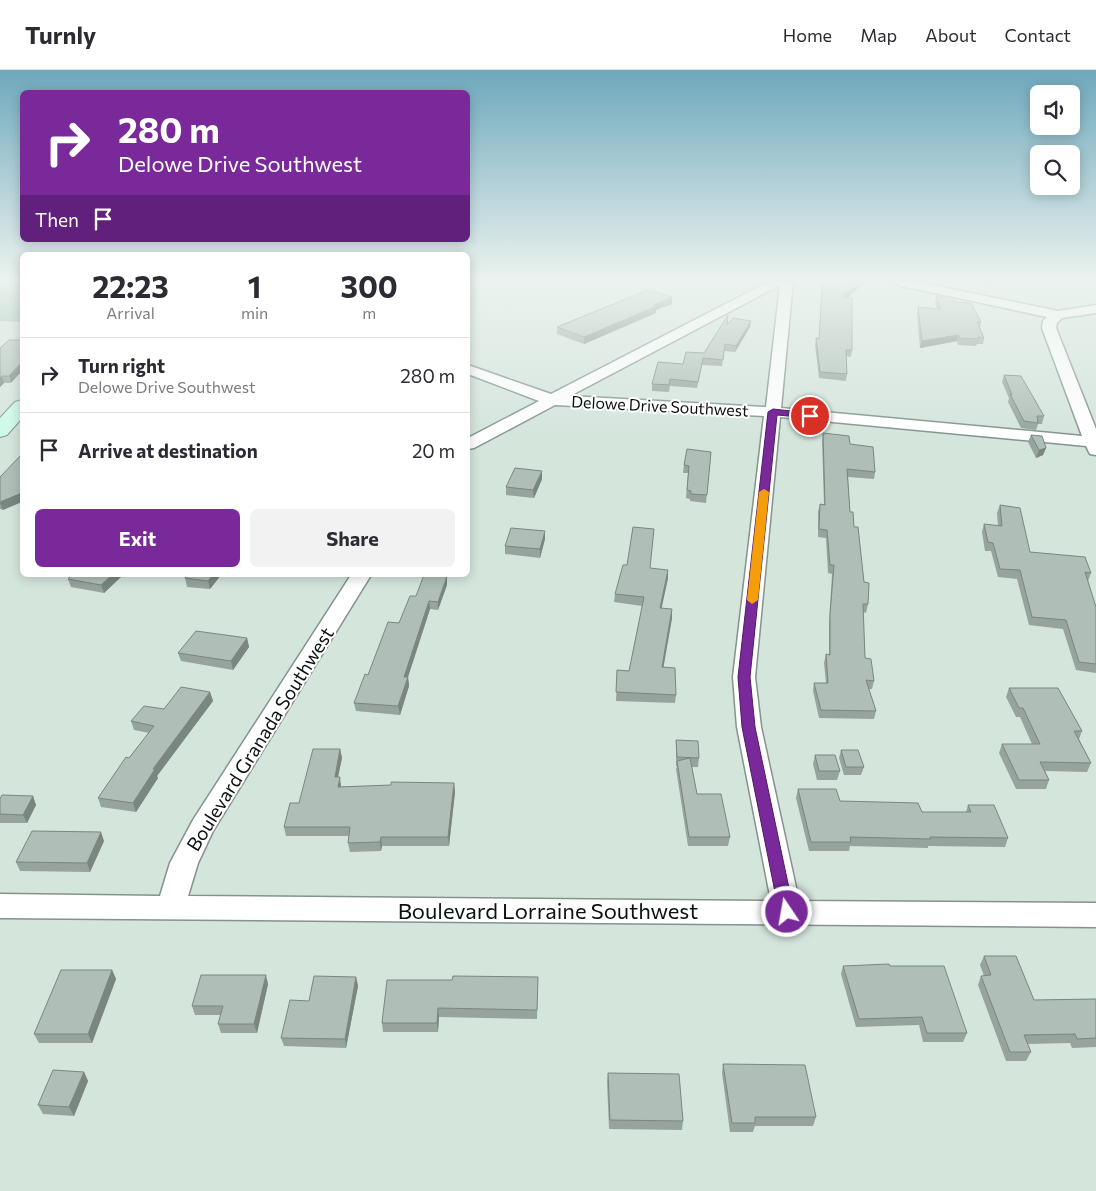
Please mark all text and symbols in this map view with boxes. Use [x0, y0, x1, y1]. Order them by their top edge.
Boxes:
text: Turnly [25, 20, 96, 49]
text: Home [783, 24, 832, 46]
text: Map [860, 24, 897, 46]
text: About [925, 24, 977, 46]
text: Contact [1005, 24, 1071, 46]
map controls [1030, 85, 1080, 195]
button: sound [1030, 85, 1080, 135]
text: 280 m [118, 107, 220, 150]
icon: right [35, 110, 100, 175]
button: search [1030, 145, 1080, 195]
text: Delowe Drive Southwest [118, 150, 362, 177]
icon: arrive [89, 205, 117, 233]
text: Then [35, 208, 79, 231]
text: 22:23 [92, 267, 169, 304]
text: 1 [248, 267, 261, 304]
text: 300 [340, 267, 398, 304]
text: Arrival [106, 303, 155, 322]
text: min [241, 303, 268, 322]
text: m [362, 303, 376, 322]
text: Turn right [78, 354, 165, 377]
icon: right [35, 361, 63, 389]
text: 280 m [400, 364, 455, 387]
text: Delowe Drive Southwest [78, 377, 256, 396]
street label: Delowe Drive Southwest [571, 391, 750, 420]
pin [789, 395, 831, 437]
icon: arrive [796, 402, 824, 430]
icon: arrive [35, 436, 63, 464]
text: Arrive at destination [78, 439, 258, 462]
text: 20 m [412, 439, 455, 462]
button: Exit [35, 509, 240, 567]
button: Share [250, 509, 455, 567]
street label: Boulevard Granada Southwest [181, 622, 338, 855]
position arrow [760, 885, 812, 937]
street label: Boulevard Lorraine Southwest [398, 897, 698, 924]

